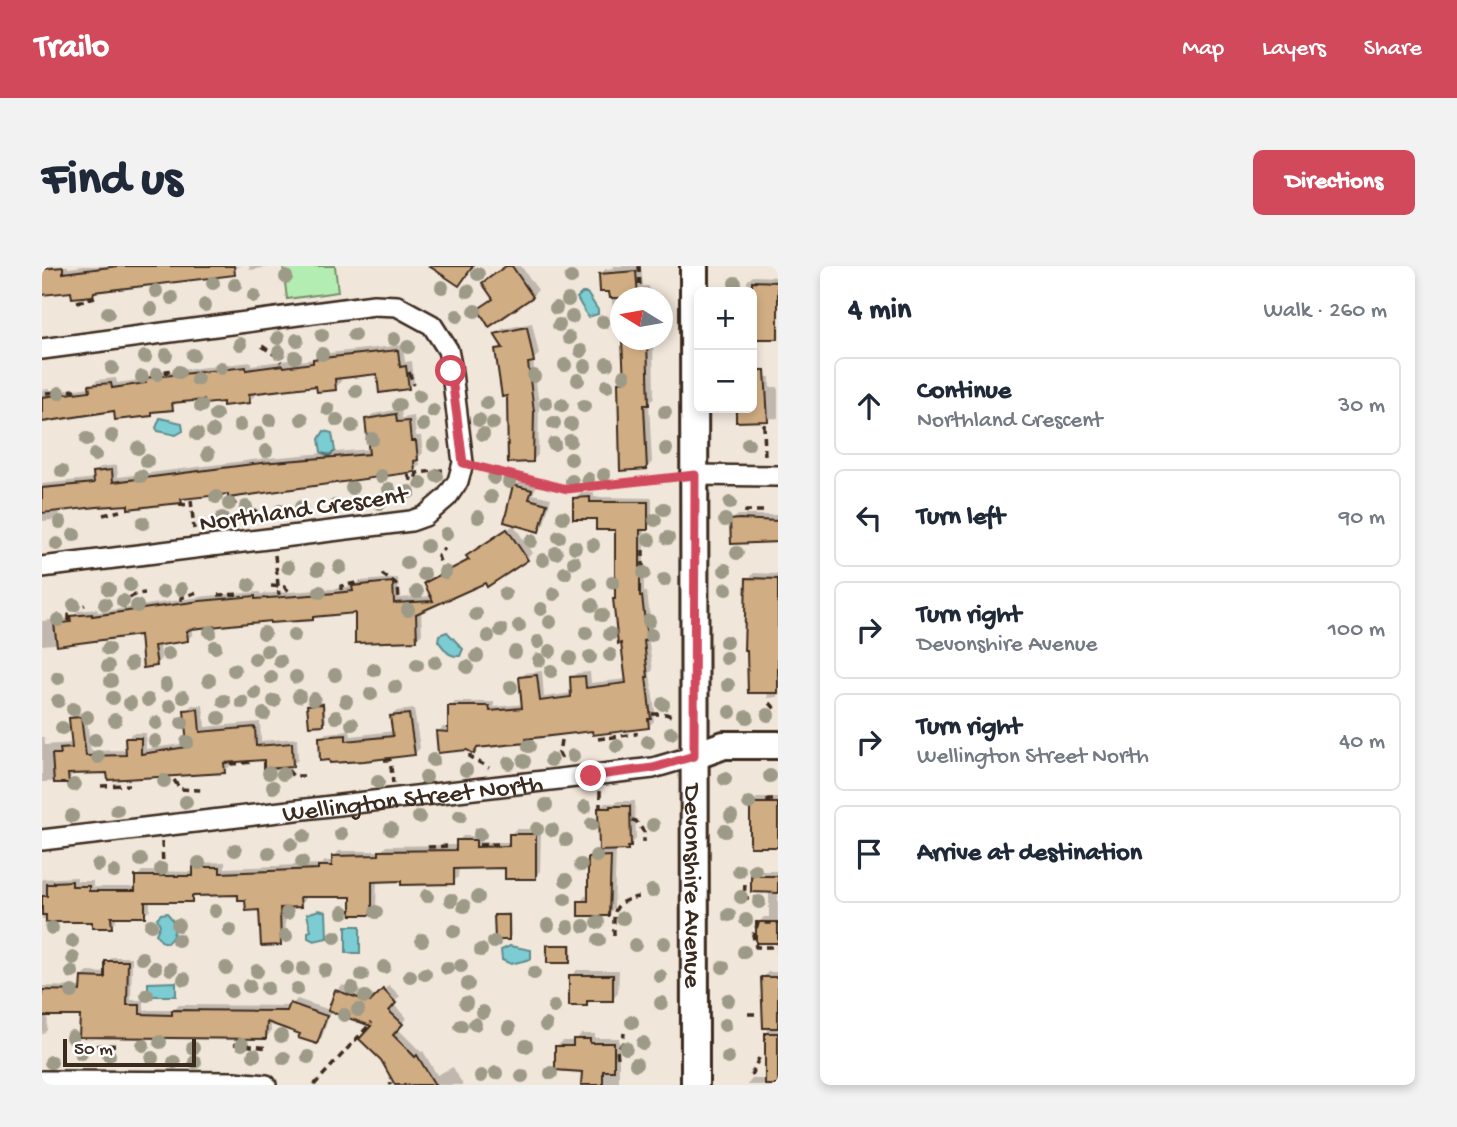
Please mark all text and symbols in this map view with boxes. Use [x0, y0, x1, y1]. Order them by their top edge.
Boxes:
text: Trailo [35, 30, 109, 68]
text: Map [1182, 35, 1224, 64]
text: Layers [1262, 35, 1326, 64]
text: Share [1364, 35, 1422, 64]
button: Directions [1253, 150, 1415, 215]
text: Find us [42, 153, 182, 211]
north arrow [610, 287, 673, 350]
map controls [694, 287, 757, 413]
button: + [694, 287, 757, 350]
text: 4 min [848, 294, 911, 329]
text: Walk · 260 m [1263, 298, 1387, 325]
button: − [694, 350, 757, 413]
route start [435, 355, 466, 386]
text: Continue [917, 377, 1011, 408]
icon: ahead [850, 387, 888, 425]
text: 30 m [1338, 393, 1385, 420]
text: Northland Crescent [917, 408, 1102, 435]
street label: Northland Crescent [198, 481, 412, 541]
icon: left [850, 499, 888, 537]
text: Turn left [917, 503, 1005, 534]
text: 90 m [1339, 505, 1385, 532]
text: Turn right [917, 601, 1021, 632]
icon: right [850, 611, 888, 649]
text: 100 m [1328, 617, 1385, 644]
text: Devonshire Avenue [917, 632, 1097, 659]
text: Turn right [917, 713, 1021, 744]
icon: right [850, 723, 888, 761]
text: 40 m [1339, 729, 1385, 756]
text: Wellington Street North [917, 744, 1149, 771]
route end [575, 760, 606, 791]
street label: Wellington Street North [281, 770, 545, 832]
street label: Devonshire Avenue [675, 782, 706, 989]
icon: arrive [850, 835, 888, 873]
text: Arrive at destination [917, 839, 1142, 870]
scale bar [63, 1036, 196, 1068]
text: 50 m [74, 1039, 113, 1062]

